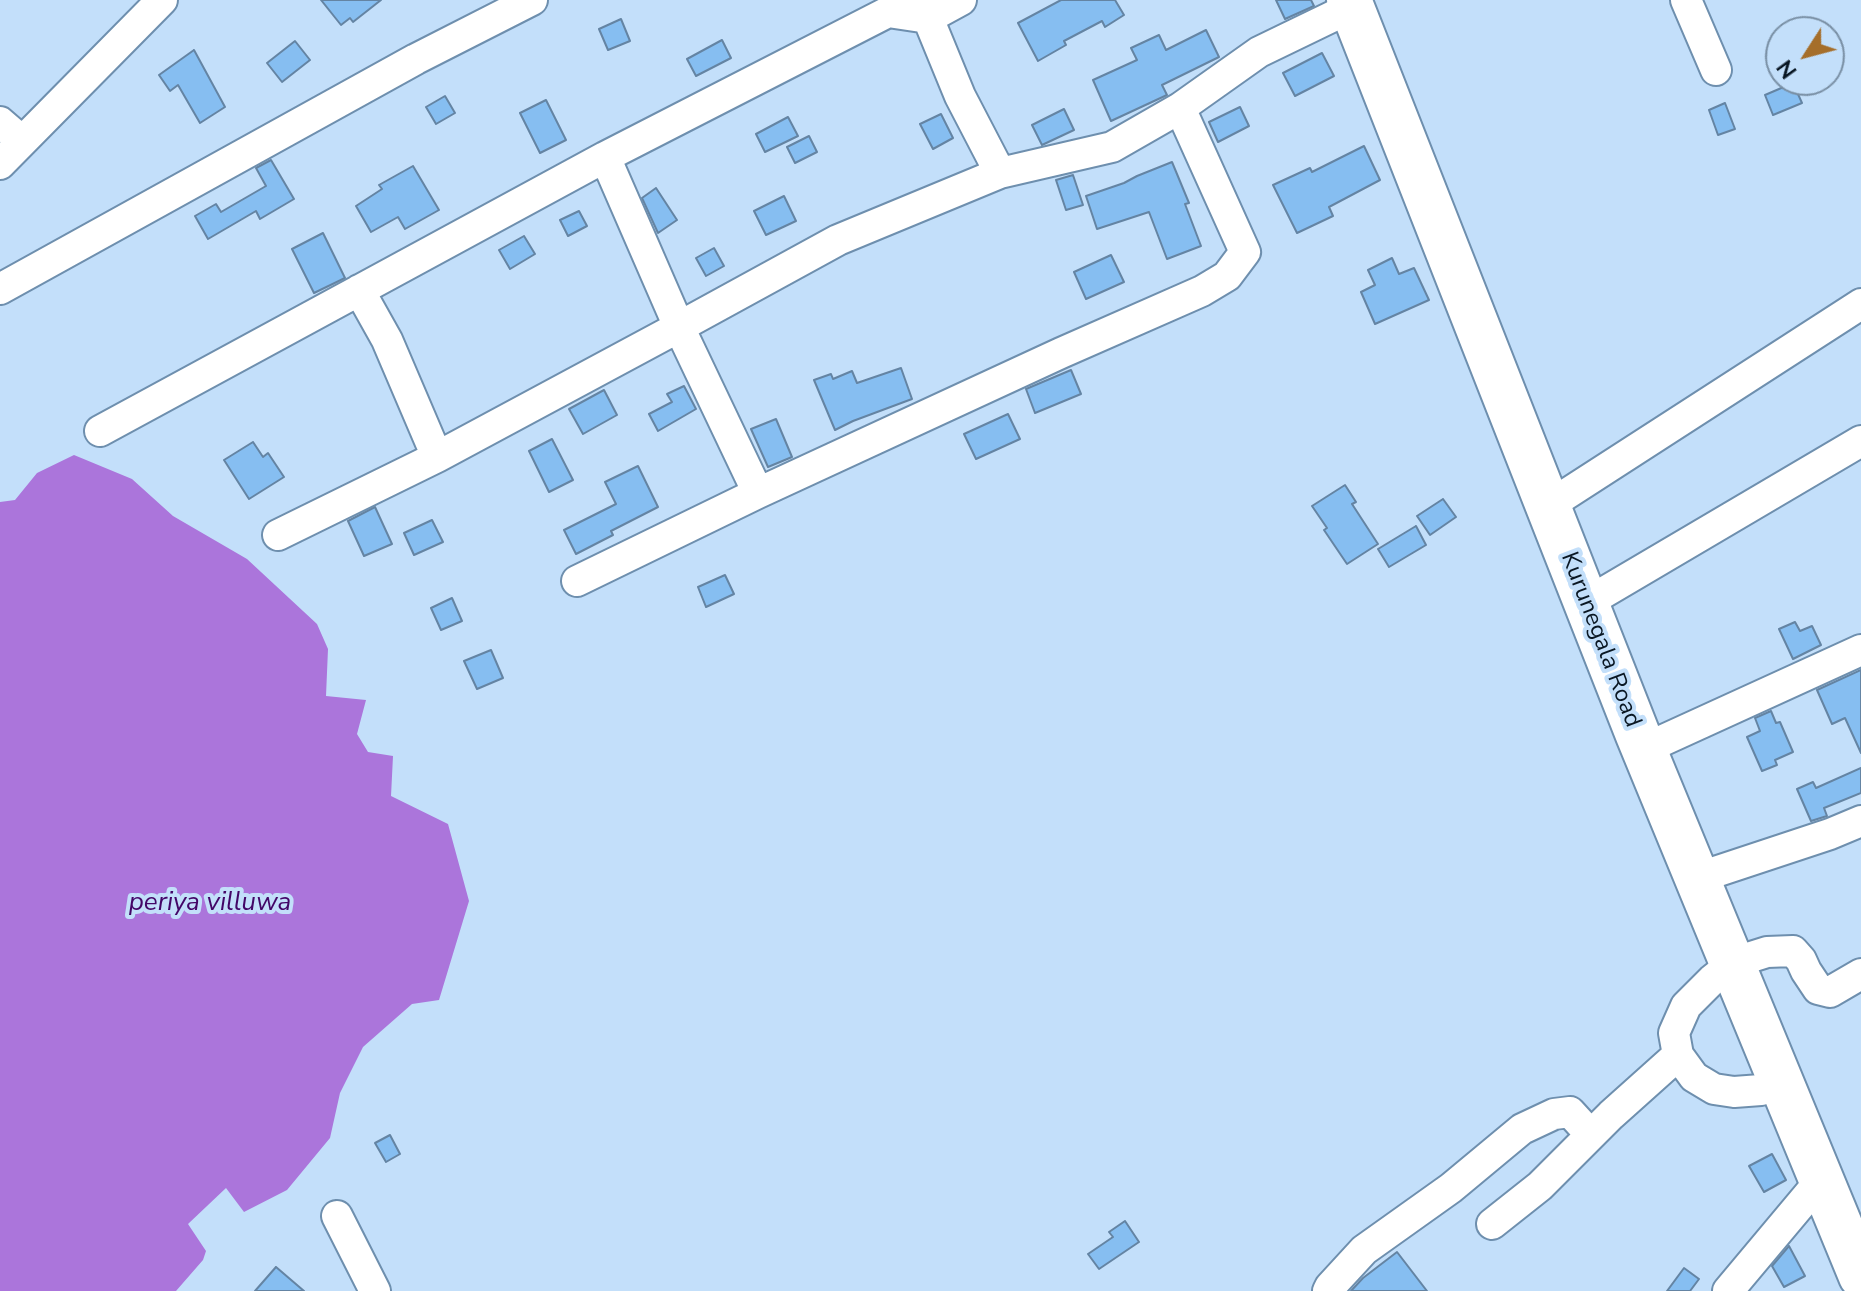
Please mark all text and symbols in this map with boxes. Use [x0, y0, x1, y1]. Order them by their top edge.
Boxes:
north arrow [1765, 16, 1845, 96]
text: N [1770, 53, 1804, 84]
street label: Kurunegala Road [1553, 548, 1647, 732]
water label: periya villuwa [129, 888, 291, 920]

